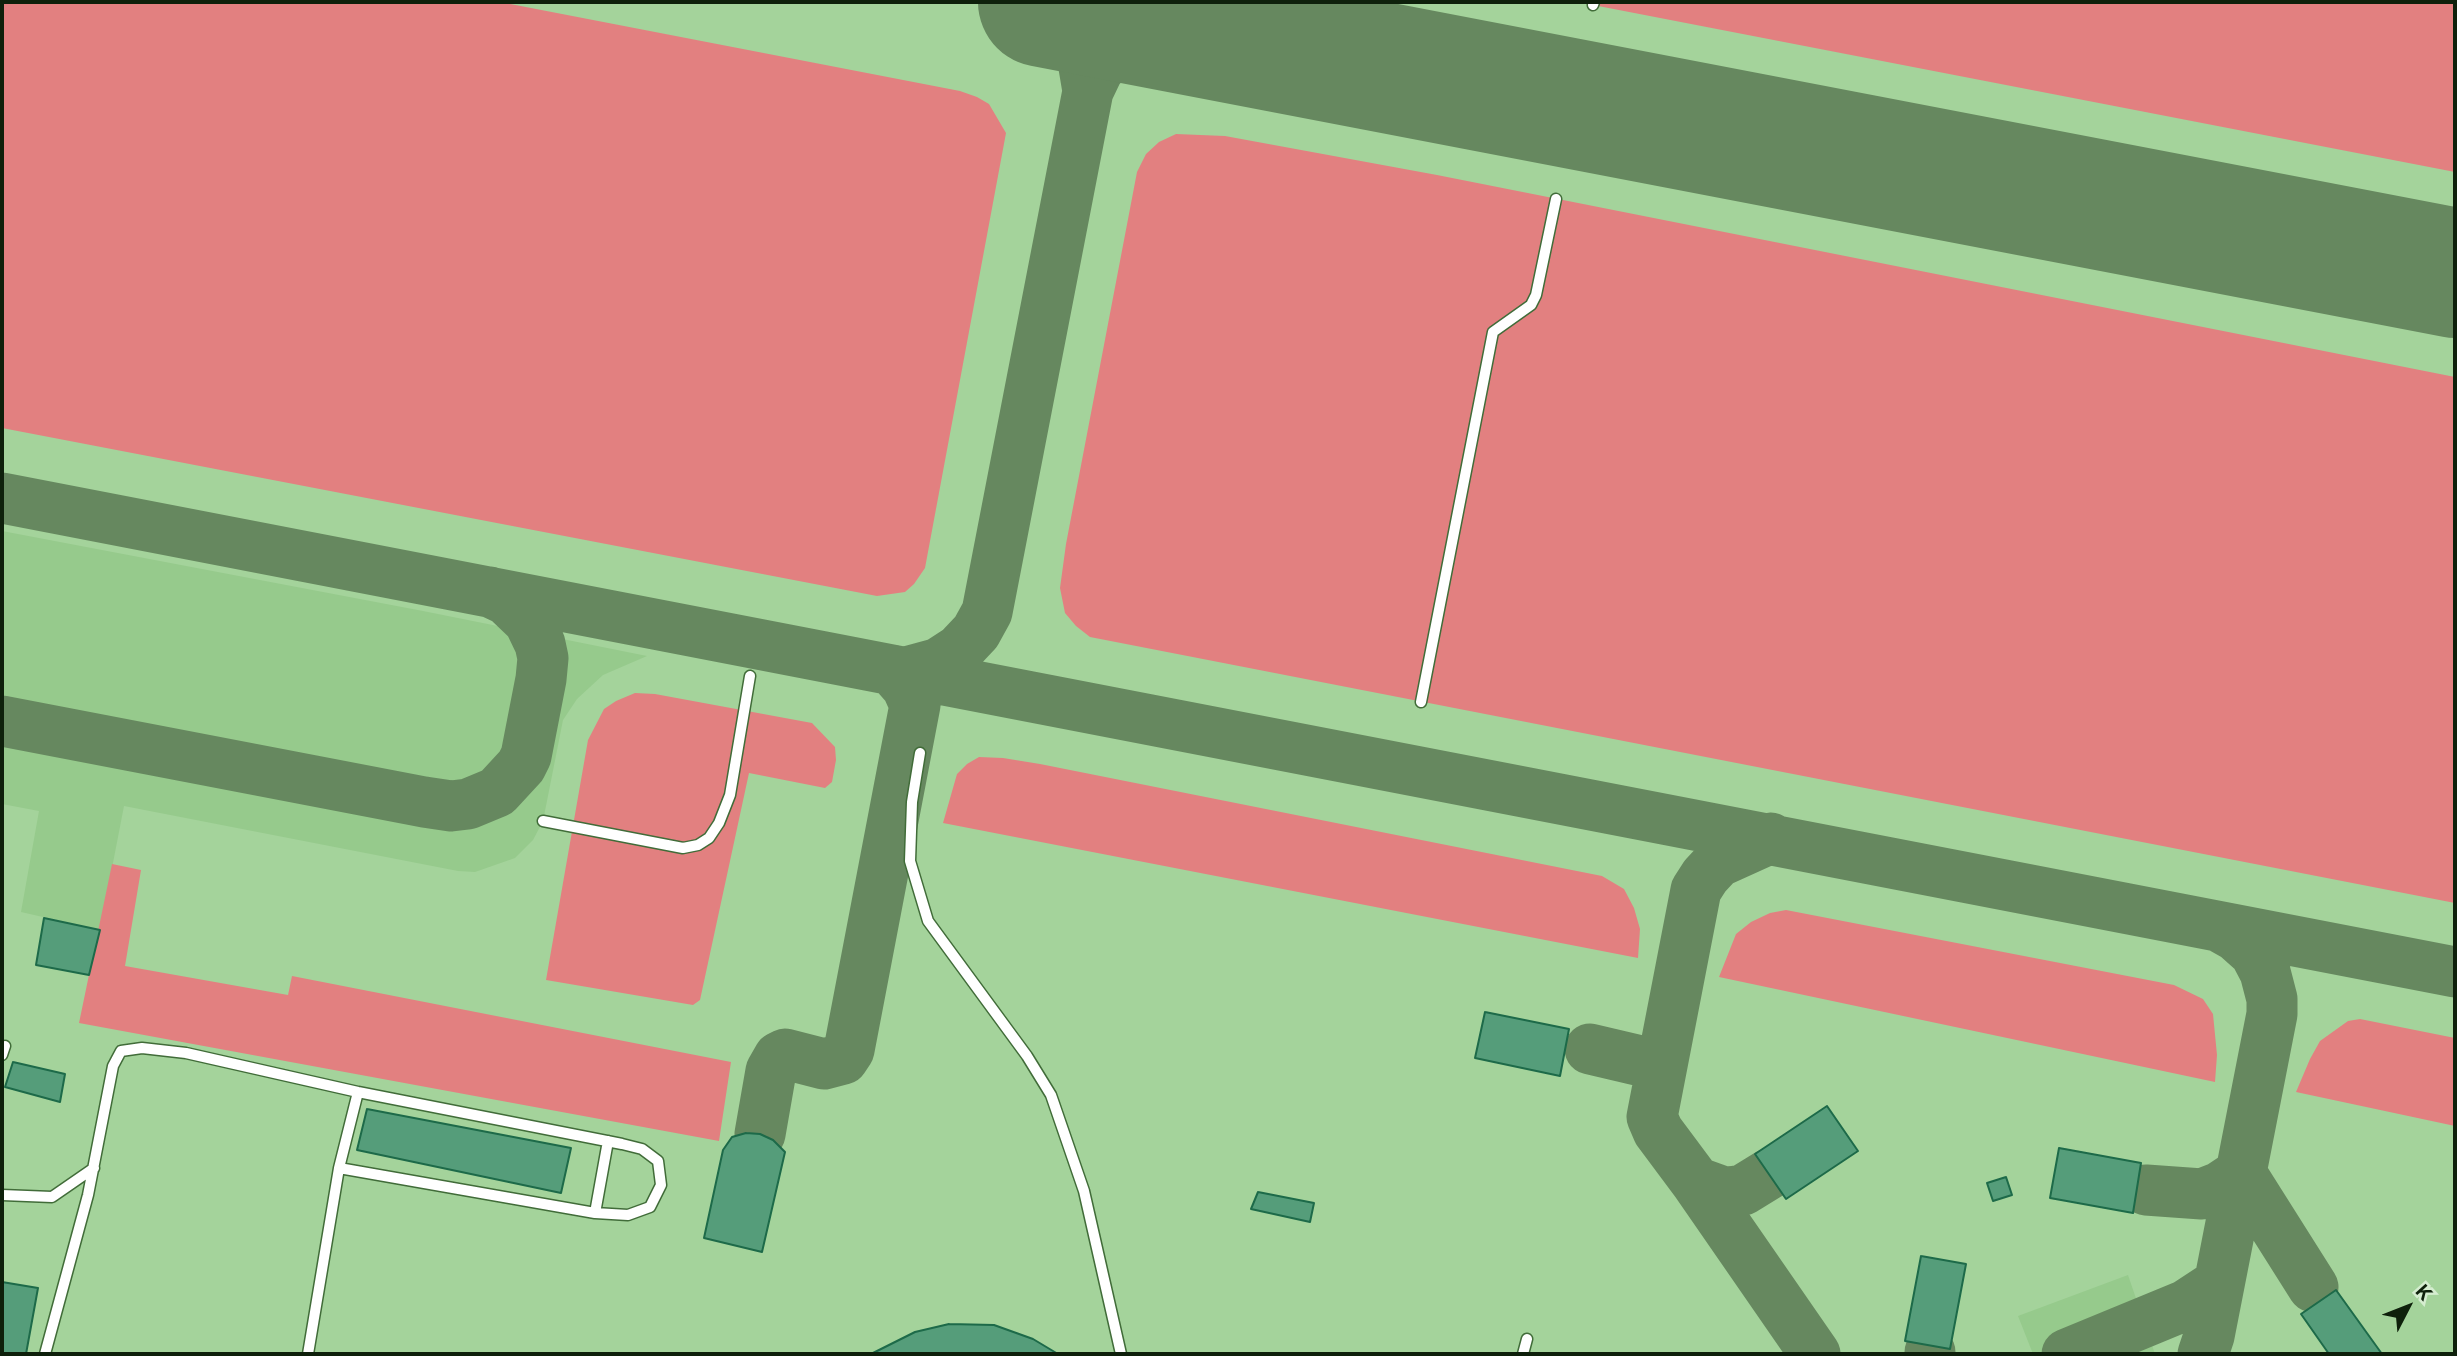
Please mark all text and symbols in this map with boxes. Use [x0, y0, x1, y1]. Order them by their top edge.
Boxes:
north arrow [2373, 1272, 2443, 1342]
text: K [2411, 1280, 2437, 1305]

